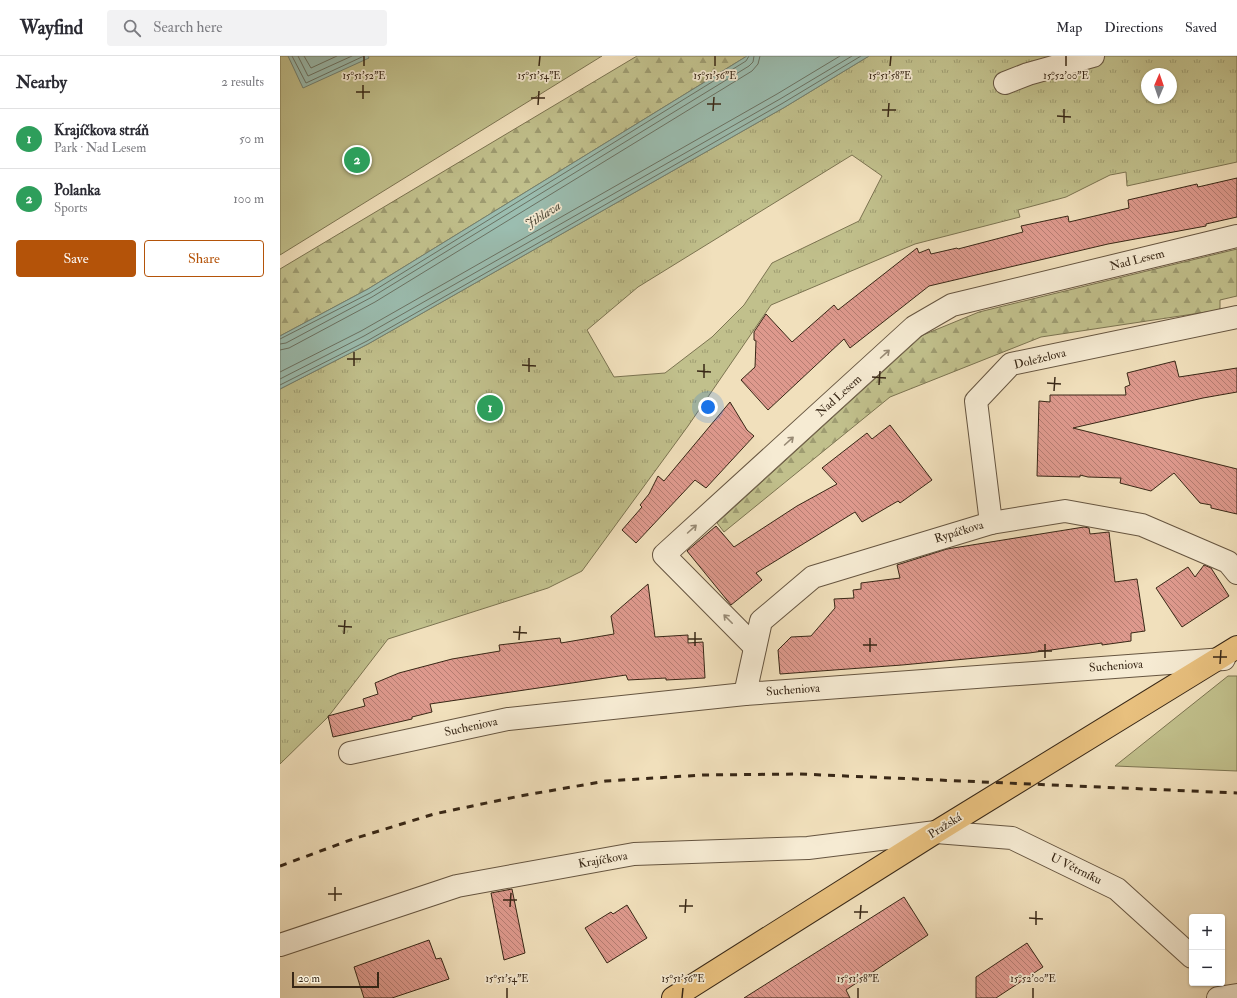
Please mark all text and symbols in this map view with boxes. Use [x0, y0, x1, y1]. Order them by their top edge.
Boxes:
search box [107, 10, 387, 46]
text: Wayfind [20, 16, 83, 40]
icon: search [121, 17, 143, 39]
text: Search here [153, 18, 223, 37]
text: Map [1056, 19, 1082, 36]
text: Directions [1104, 19, 1163, 36]
text: Saved [1185, 19, 1217, 36]
north arrow [1141, 68, 1177, 104]
text: 15°51'52"E [343, 70, 385, 82]
text: 15°51'54"E [517, 70, 561, 82]
text: 15°51'56"E [694, 70, 736, 82]
text: 15°51'58"E [869, 70, 911, 82]
text: 15°52'00"E [1043, 70, 1089, 82]
text: Nearby [16, 72, 67, 93]
text: 2 results [221, 74, 264, 90]
text: Krajíčkova stráň [54, 121, 149, 140]
text: 1 [27, 131, 31, 147]
text: 50 m [239, 131, 264, 147]
text: Park · Nad Lesem [54, 140, 146, 156]
pin: 2 [344, 145, 370, 175]
text: Polanka [54, 181, 100, 200]
text: 2 [26, 191, 32, 207]
text: 100 m [233, 191, 264, 207]
water label: Jihlava [522, 198, 564, 232]
text: Sports [54, 200, 88, 216]
button: Save [16, 240, 136, 277]
button: Share [144, 240, 264, 277]
street label: Nad Lesem [1108, 246, 1167, 274]
street label: Doleželova [1012, 345, 1069, 373]
one-way arrow [880, 349, 890, 358]
street label: Nad Lesem [813, 371, 865, 420]
pin: 1 [477, 393, 503, 423]
your location [698, 397, 718, 417]
one-way arrow [784, 436, 794, 446]
street label: Rypáčkova [933, 517, 986, 547]
one-way arrow [687, 524, 698, 533]
one-way arrow [723, 614, 733, 624]
street label: Sucheniova [1089, 657, 1145, 675]
street label: Sucheniova [766, 681, 822, 699]
street label: Sucheniova [443, 714, 500, 740]
street label: Pražská [925, 809, 965, 842]
street label: Krajíčkova [577, 848, 630, 872]
street label: U Větrníku [1048, 850, 1104, 888]
map controls [1189, 914, 1225, 986]
button: + [1189, 914, 1225, 950]
button: − [1189, 950, 1225, 986]
scale bar [292, 970, 379, 989]
text: 20 m [298, 972, 320, 985]
text: 15°51'54"E [485, 973, 529, 985]
text: 15°51'56"E [662, 973, 704, 985]
text: 15°51'58"E [837, 973, 879, 985]
text: 15°52'00"E [1010, 973, 1056, 985]

